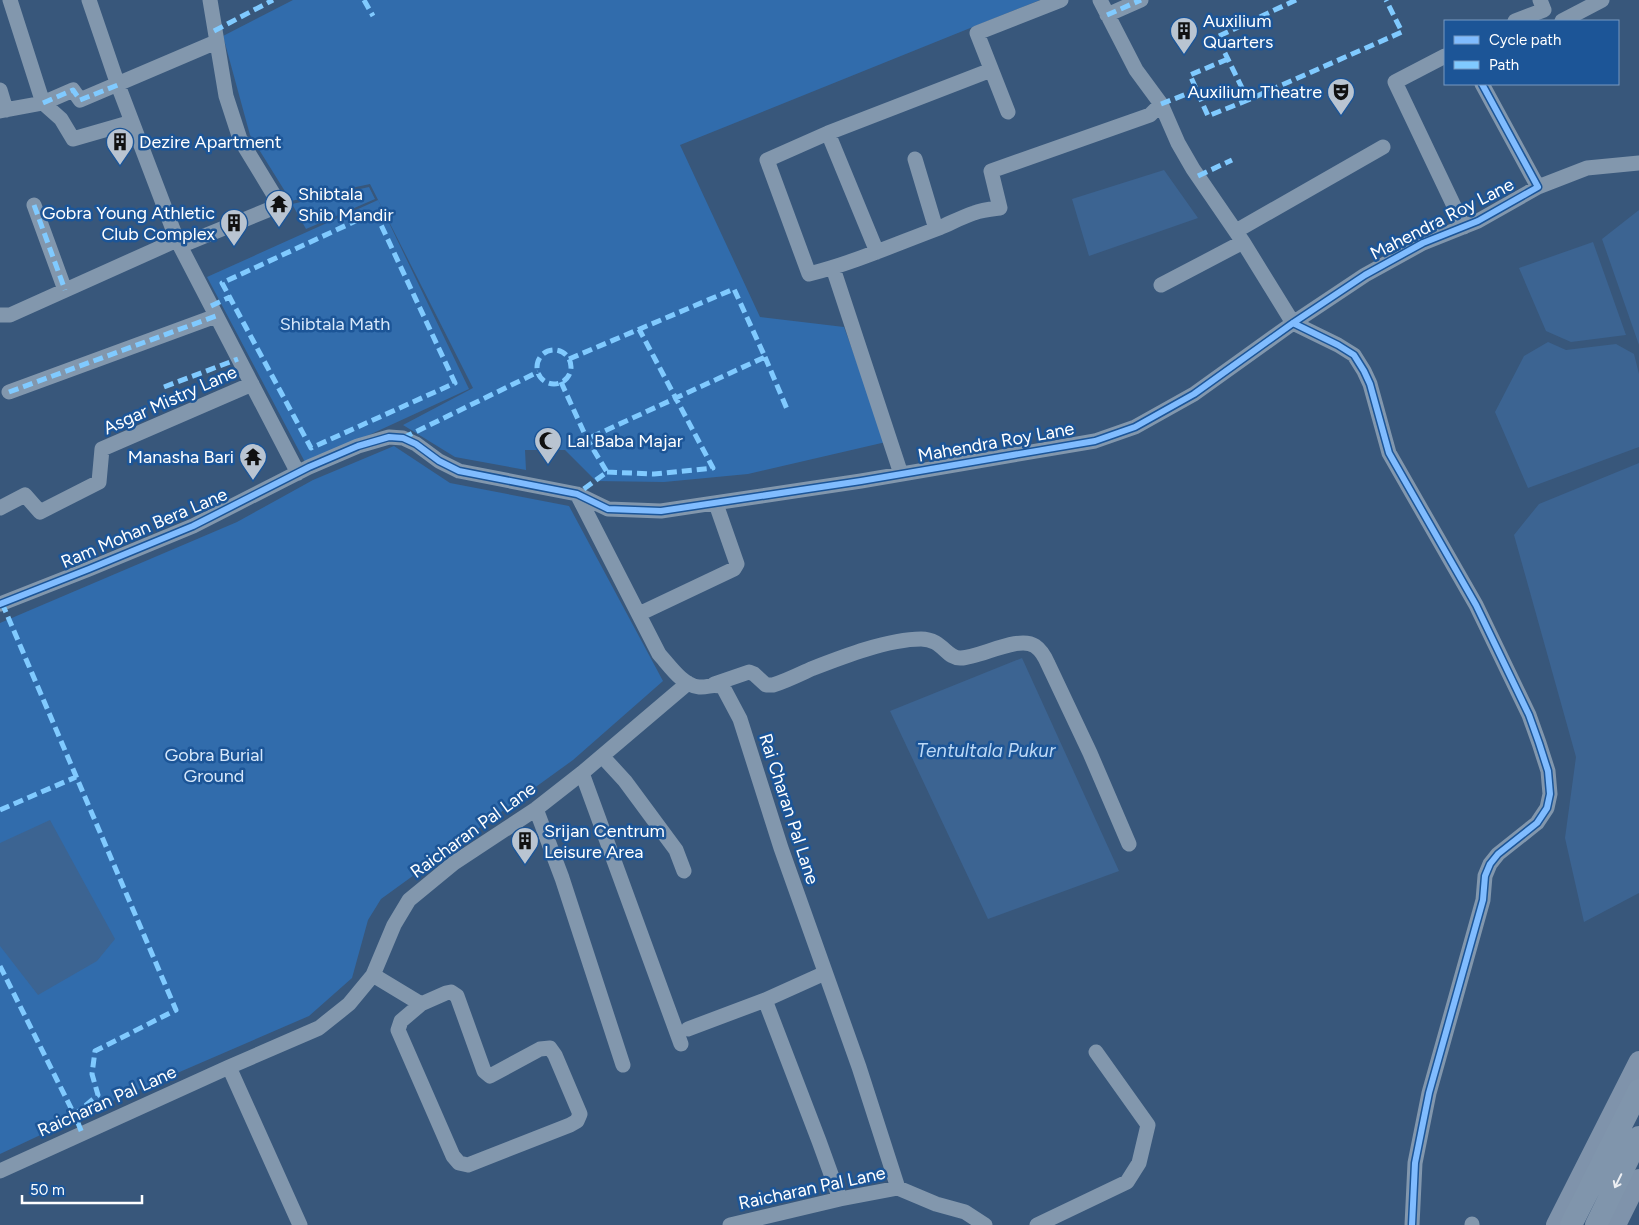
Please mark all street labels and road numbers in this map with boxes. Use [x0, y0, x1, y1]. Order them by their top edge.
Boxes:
street label: Mahendra Roy Lane [1366, 173, 1518, 265]
street label: Asgar Mistry Lane [100, 361, 240, 439]
street label: Mahendra Roy Lane [916, 417, 1076, 467]
street label: Ram Mohan Bera Lane [58, 483, 231, 573]
street label: Rai Charan Pal Lane [754, 731, 824, 887]
street label: Raicharan Pal Lane [406, 777, 540, 883]
street label: Raicharan Pal Lane [34, 1060, 180, 1141]
street label: Raicharan Pal Lane [737, 1162, 888, 1214]

